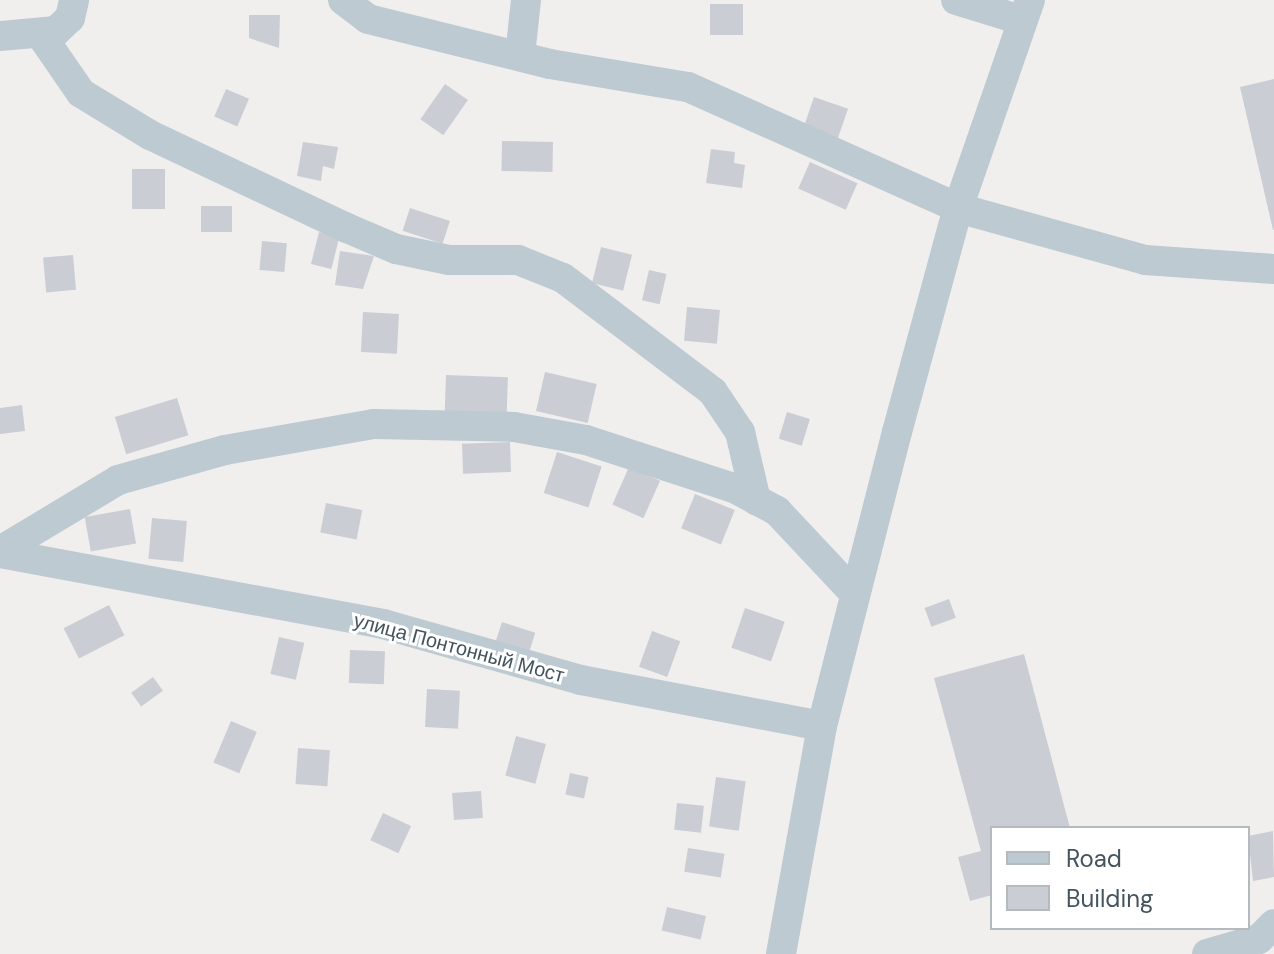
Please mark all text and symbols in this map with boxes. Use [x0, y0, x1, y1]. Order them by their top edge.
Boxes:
street label: улица Понтонный Мост [351, 608, 567, 688]
legend [990, 826, 1250, 930]
text: Road [1066, 843, 1122, 874]
text: Building [1066, 883, 1153, 914]

